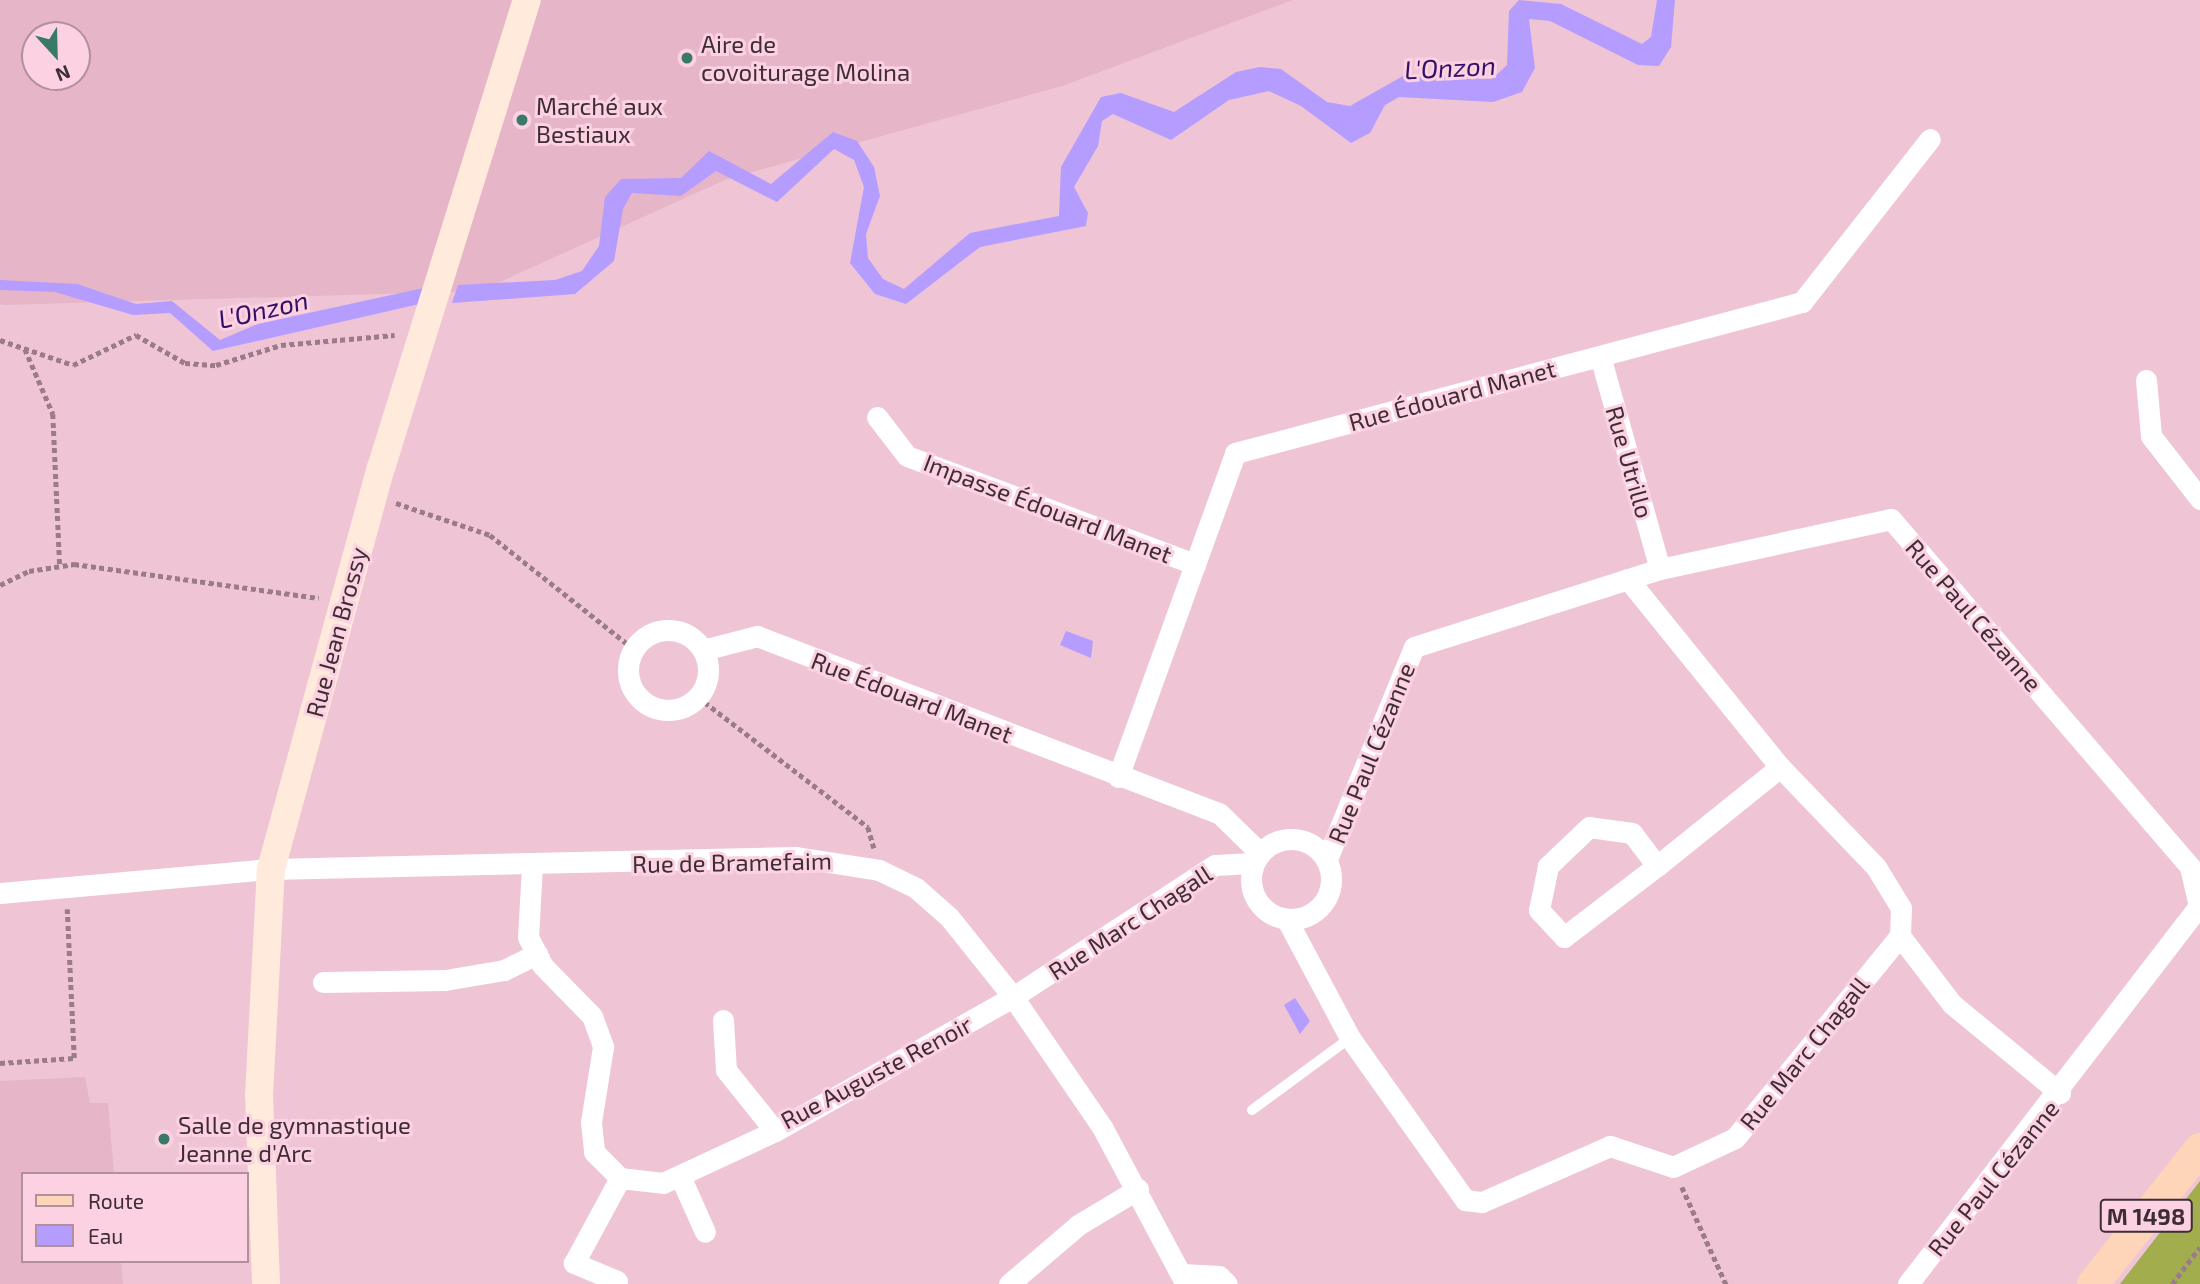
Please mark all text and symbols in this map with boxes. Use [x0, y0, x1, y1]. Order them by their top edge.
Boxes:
north arrow [21, 21, 91, 91]
place label: Aire de covoiturage Molina [701, 30, 910, 86]
water label: L'Onzon [1404, 49, 1496, 85]
marker: Aire de covoiturage Molina [679, 50, 695, 66]
text: N [53, 61, 74, 87]
place label: Marché aux Bestiaux [536, 92, 663, 148]
marker: Marché aux Bestiaux [514, 112, 530, 128]
water label: L'Onzon [215, 284, 311, 334]
street label: Rue Édouard Manet [1345, 354, 1559, 436]
street label: Rue Utrillo [1600, 403, 1660, 521]
street label: Impasse Édouard Manet [920, 447, 1176, 569]
street label: Rue Paul Cézanne [1900, 533, 2048, 697]
street label: Rue Jean Brossy [299, 544, 373, 720]
street label: Rue Édouard Manet [807, 645, 1017, 749]
street label: Rue Paul Cézanne [1322, 658, 1420, 848]
street label: Rue de Bramefaim [632, 846, 832, 878]
street label: Rue Marc Chagall [1043, 858, 1217, 986]
street label: Rue Marc Chagall [1733, 971, 1875, 1135]
street label: Rue Auguste Renoir [775, 1009, 977, 1135]
street label: Rue Paul Cézanne [1921, 1094, 2065, 1262]
place label: Salle de gymnastique Jeanne d'Arc [178, 1111, 411, 1167]
marker: Salle de gymnastique Jeanne d'Arc [156, 1131, 172, 1147]
legend [21, 1172, 248, 1263]
text: Route [88, 1188, 144, 1213]
road number: M 1498 [2099, 1196, 2193, 1236]
text: Eau [88, 1223, 123, 1248]

